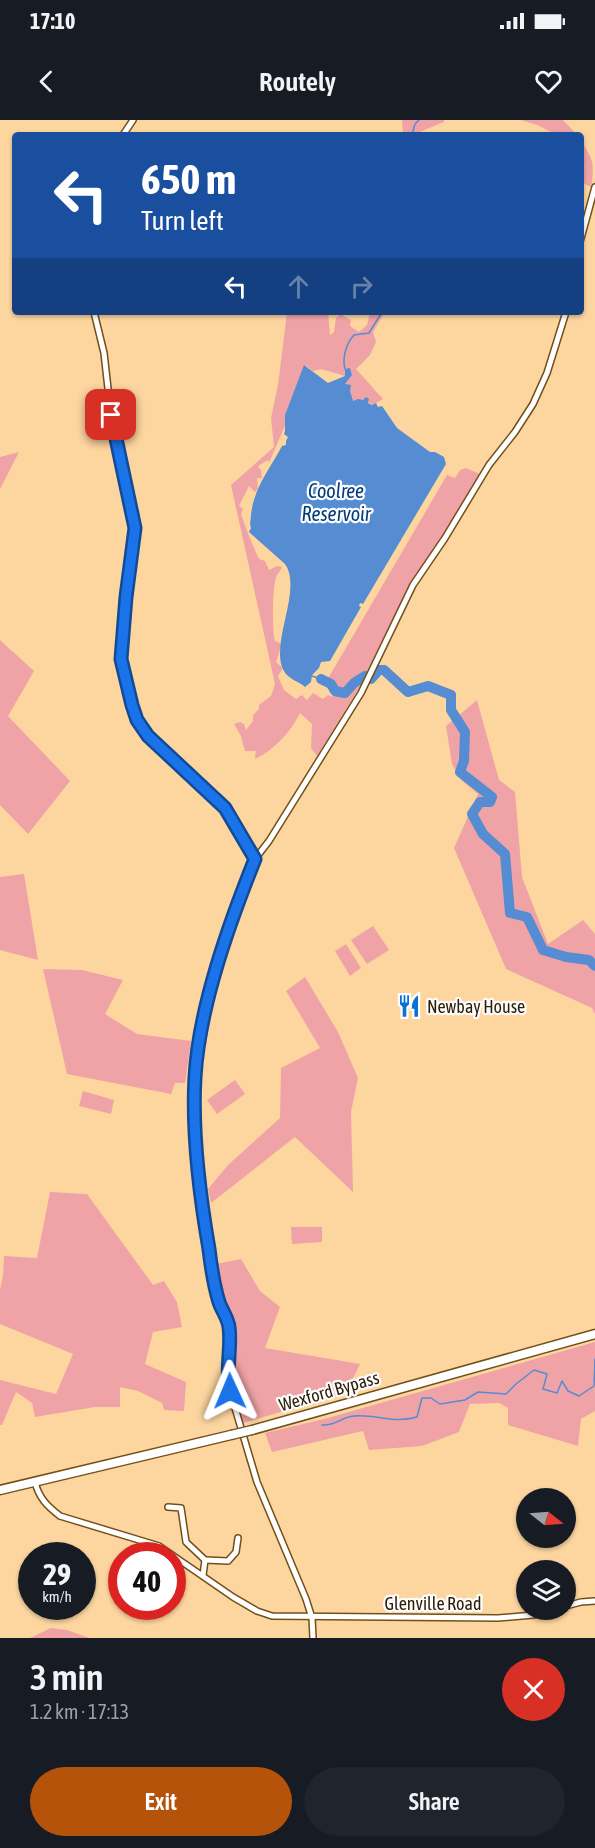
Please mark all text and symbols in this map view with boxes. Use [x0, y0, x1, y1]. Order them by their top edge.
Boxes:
text: 17:10 [30, 8, 75, 34]
icon: back [30, 65, 63, 98]
icon: heart [532, 65, 565, 98]
text: Routely [259, 66, 336, 97]
text: 650 m [141, 155, 236, 203]
icon: left [42, 156, 120, 234]
text: Turn left [141, 205, 224, 236]
icon: left [219, 270, 252, 303]
icon: ahead [282, 270, 315, 303]
icon: right [345, 270, 378, 303]
pin [85, 389, 136, 440]
icon: arrive [94, 398, 127, 431]
water label: Coolree Reservoir [301, 479, 372, 525]
restaurant icon: Newbay House [396, 993, 422, 1019]
place label: Newbay House [427, 996, 525, 1017]
position arrow [198, 1359, 262, 1423]
street label: Wexford Bypass [277, 1367, 381, 1415]
north arrow [516, 1488, 576, 1548]
map controls [516, 1488, 576, 1620]
speed limit sign: 40 [108, 1542, 186, 1620]
text: 29 [43, 1557, 71, 1591]
button: layers [516, 1560, 576, 1620]
text: km/h [42, 1588, 72, 1605]
street label: Glenville Road [385, 1593, 481, 1614]
text: 3 min [30, 1656, 104, 1698]
button: close [502, 1658, 565, 1721]
text: 1.2 km · 17:13 [30, 1700, 129, 1723]
button: Exit [30, 1767, 292, 1836]
button: Share [304, 1767, 565, 1836]

